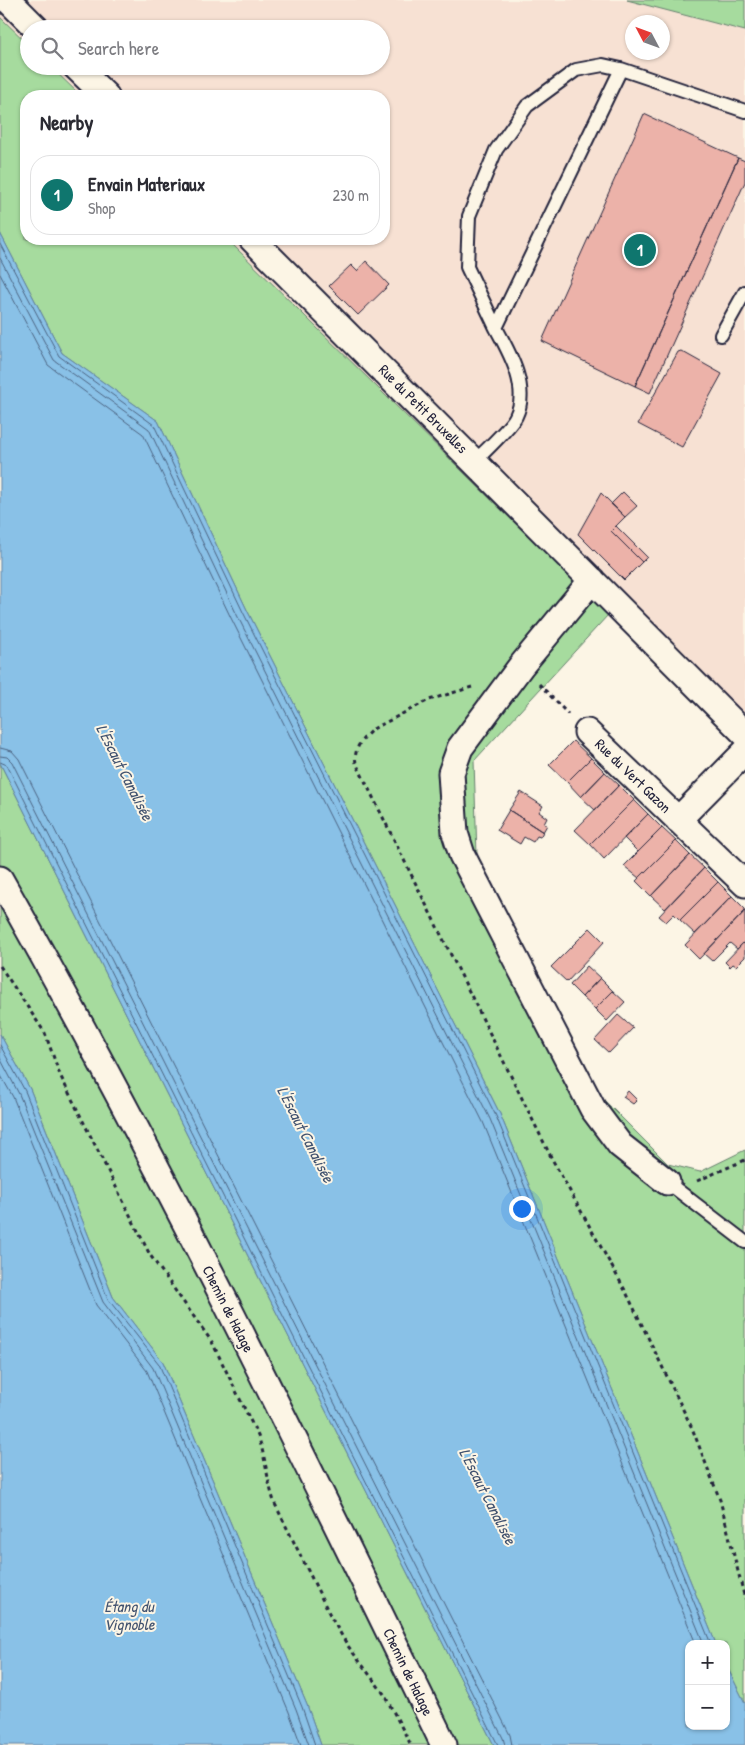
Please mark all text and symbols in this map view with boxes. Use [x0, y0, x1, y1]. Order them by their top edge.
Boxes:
north arrow [625, 15, 670, 60]
search box [20, 20, 390, 75]
icon: search [38, 34, 66, 62]
text: Search here [78, 35, 159, 61]
text: Nearby [40, 108, 93, 137]
text: Envain Materiaux [88, 171, 205, 197]
text: 1 [54, 184, 60, 206]
text: 230 m [333, 184, 369, 206]
text: Shop [88, 197, 115, 219]
pin: 1 [624, 231, 656, 269]
street label: Rue du Petit Bruxelles [374, 359, 473, 458]
water label: L'Escaut Canalisée [91, 720, 159, 824]
street label: Rue du Vert Gazon [591, 734, 676, 818]
water label: L'Escaut Canalisée [272, 1082, 340, 1186]
your location [509, 1196, 535, 1222]
street label: Chemin de Halage [198, 1262, 259, 1356]
water label: L'Escaut Canalisée [454, 1444, 522, 1548]
water label: Étang du Vignoble [104, 1595, 155, 1635]
street label: Chemin de Halage [378, 1624, 439, 1719]
map controls [685, 1640, 730, 1730]
button: + [685, 1640, 730, 1685]
button: − [685, 1685, 730, 1730]

